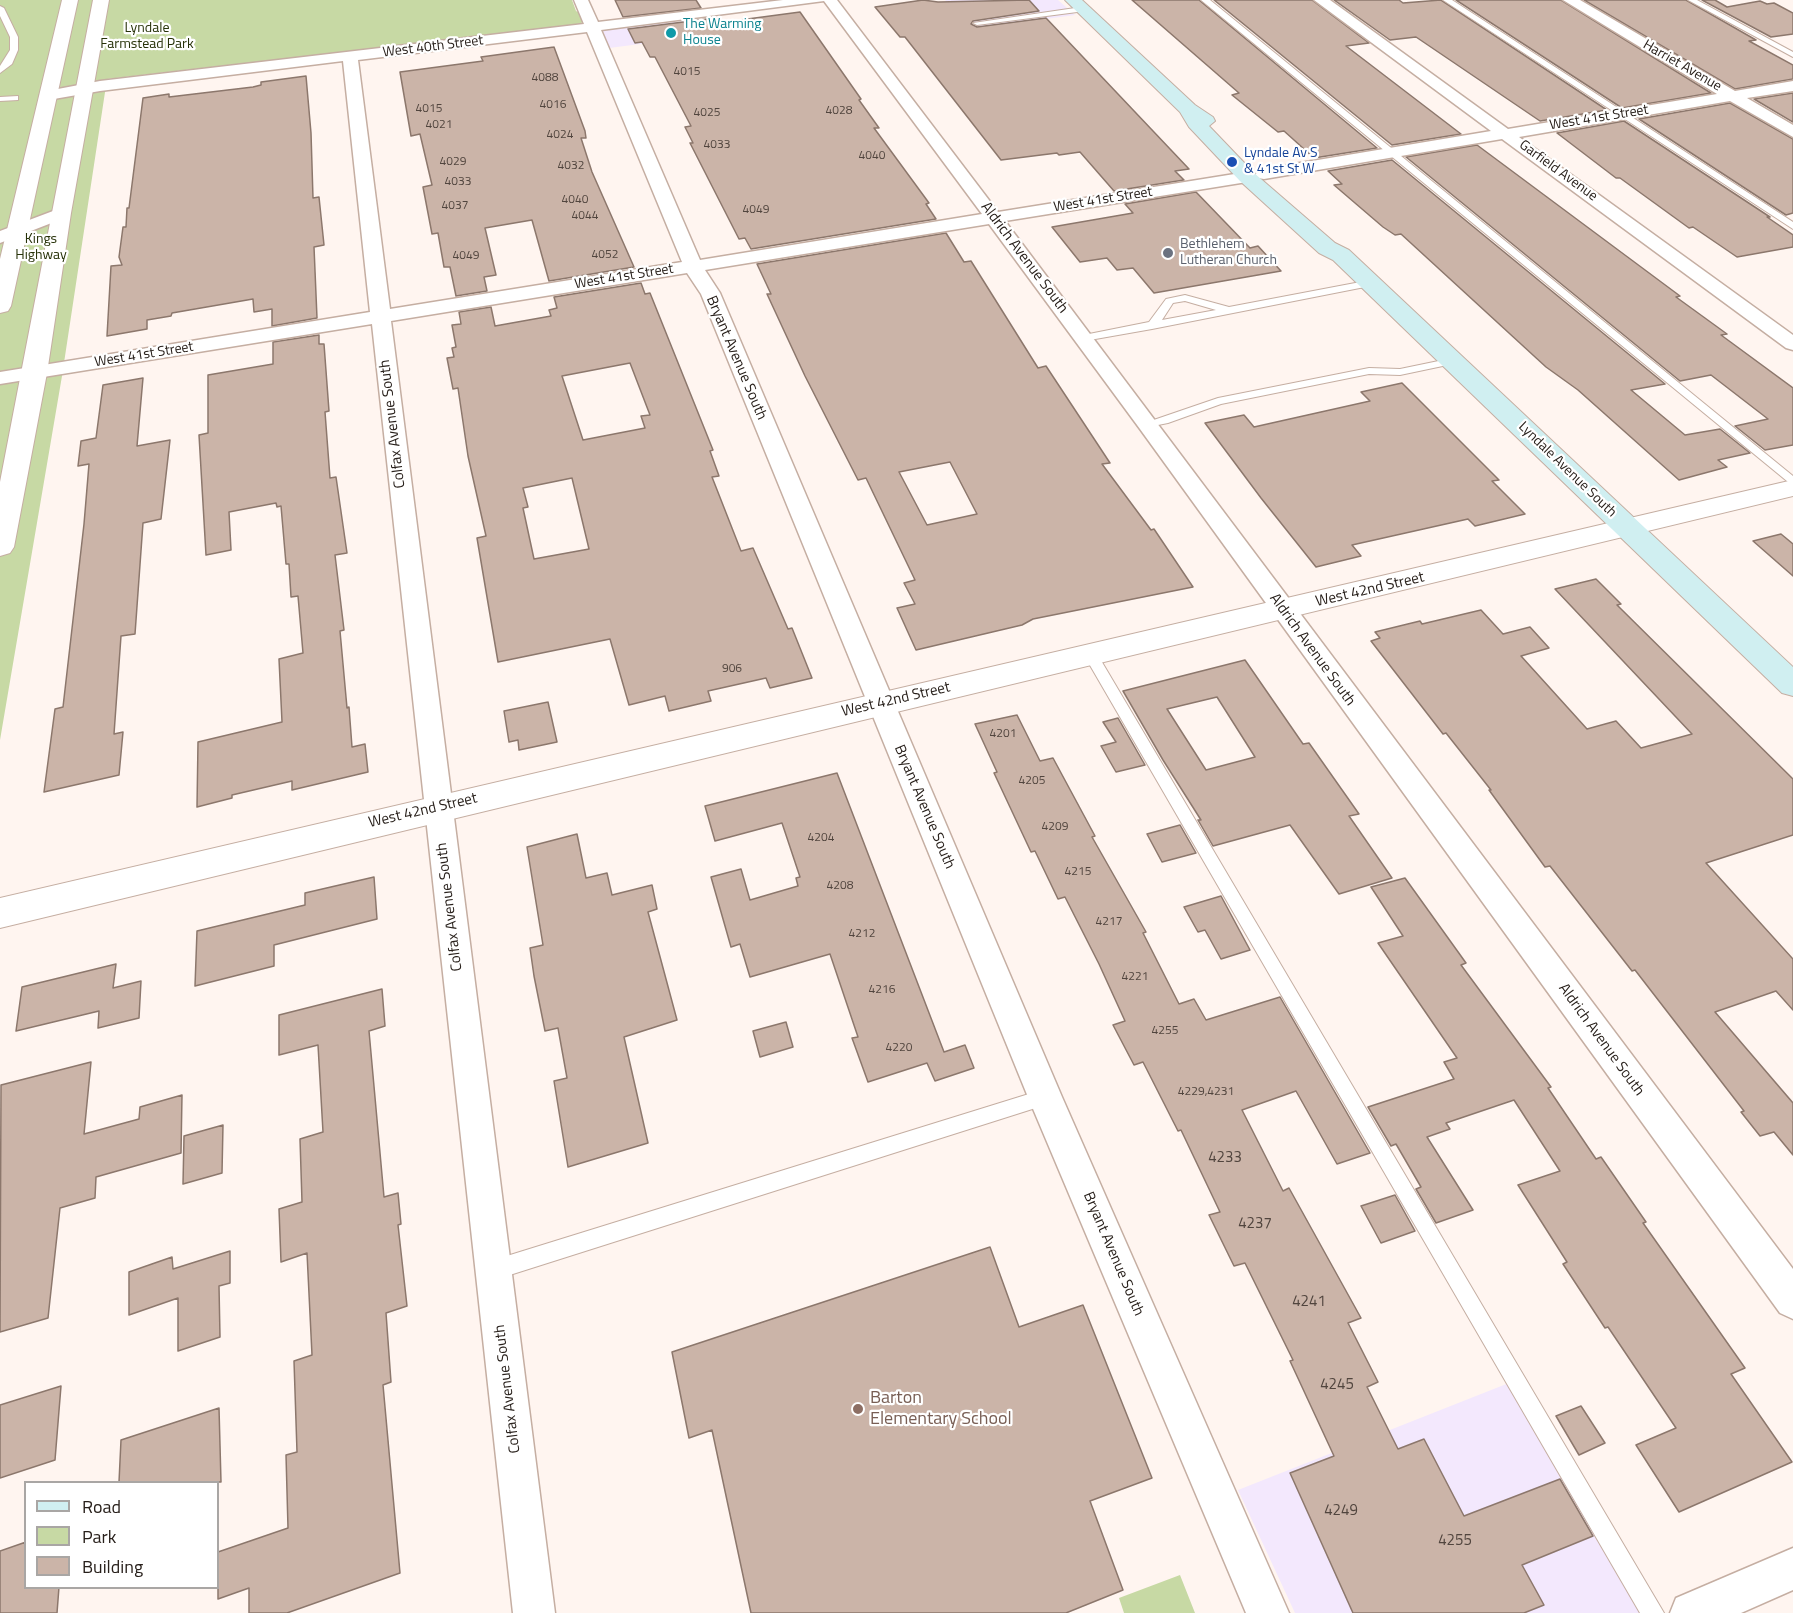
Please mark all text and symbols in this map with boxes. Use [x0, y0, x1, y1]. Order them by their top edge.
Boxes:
place label: The Warming House [683, 17, 762, 50]
park label: Lyndale Farmstead Park [100, 21, 194, 54]
marker: The Warming House [664, 26, 678, 40]
street label: West 40th Street [382, 33, 484, 61]
street label: Harriet Avenue [1640, 37, 1724, 95]
house number: 4015 [674, 65, 700, 79]
house number: 4088 [532, 71, 558, 85]
house number: 4016 [540, 98, 566, 112]
house number: 4015 [416, 102, 442, 116]
street label: West 41st Street [1548, 102, 1650, 134]
house number: 4028 [826, 104, 852, 118]
house number: 4025 [694, 106, 720, 120]
house number: 4021 [426, 118, 452, 132]
house number: 4024 [547, 128, 573, 142]
street label: Garfield Avenue [1516, 137, 1600, 205]
house number: 4033 [704, 138, 730, 152]
place label: Lyndale Av S & 41st St W [1244, 146, 1318, 178]
house number: 4040 [859, 149, 885, 163]
house number: 4029 [440, 155, 466, 169]
marker: Lyndale Av S & 41st St W [1225, 155, 1239, 169]
house number: 4032 [558, 159, 584, 173]
house number: 4033 [445, 175, 471, 189]
street label: West 41st Street [1052, 184, 1154, 216]
house number: 4040 [562, 193, 588, 207]
house number: 4037 [442, 199, 468, 213]
street label: Aldrich Avenue South [976, 199, 1072, 317]
house number: 4049 [743, 203, 769, 217]
house number: 4044 [572, 209, 598, 223]
park label: Kings Highway [15, 232, 67, 264]
place label: Bethlehem Lutheran Church [1180, 237, 1277, 270]
marker: Bethlehem Lutheran Church [1161, 246, 1175, 260]
house number: 4052 [592, 248, 618, 262]
house number: 4049 [453, 249, 479, 263]
street label: West 41st Street [573, 261, 675, 293]
street label: Bryant Avenue South [702, 293, 770, 423]
street label: West 41st Street [93, 339, 195, 371]
street label: Colfax Avenue South [376, 359, 410, 489]
street label: Lyndale Avenue South [1514, 419, 1620, 521]
street label: West 42nd Street [1314, 569, 1426, 611]
street label: Aldrich Avenue South [1265, 590, 1359, 710]
house number: 906 [722, 662, 742, 676]
street label: West 42nd Street [840, 679, 952, 721]
house number: 4201 [990, 727, 1016, 741]
street label: Bryant Avenue South [890, 742, 958, 872]
house number: 4205 [1019, 774, 1045, 788]
street label: West 42nd Street [367, 790, 479, 832]
house number: 4209 [1042, 820, 1068, 834]
house number: 4204 [808, 831, 834, 845]
street label: Colfax Avenue South [433, 842, 467, 972]
house number: 4215 [1065, 865, 1091, 879]
house number: 4208 [827, 879, 853, 893]
house number: 4217 [1096, 915, 1122, 929]
house number: 4212 [849, 927, 875, 941]
house number: 4221 [1122, 970, 1148, 984]
street label: Aldrich Avenue South [1554, 980, 1648, 1100]
house number: 4216 [869, 983, 895, 997]
house number: 4255 [1152, 1024, 1178, 1038]
house number: 4220 [886, 1041, 912, 1055]
house number: 4229,4231 [1178, 1085, 1234, 1099]
house number: 4233 [1208, 1149, 1242, 1167]
street label: Bryant Avenue South [1079, 1189, 1147, 1319]
house number: 4237 [1238, 1215, 1272, 1233]
house number: 4241 [1292, 1293, 1326, 1311]
street label: Colfax Avenue South [491, 1324, 525, 1454]
house number: 4245 [1320, 1376, 1354, 1394]
place label: Barton Elementary School [870, 1388, 1012, 1430]
marker: Barton Elementary School [851, 1402, 865, 1416]
legend [24, 1481, 219, 1589]
text: Road [82, 1493, 121, 1520]
house number: 4249 [1324, 1502, 1358, 1520]
text: Park [82, 1523, 116, 1550]
house number: 4255 [1438, 1532, 1472, 1550]
text: Building [82, 1553, 143, 1580]

